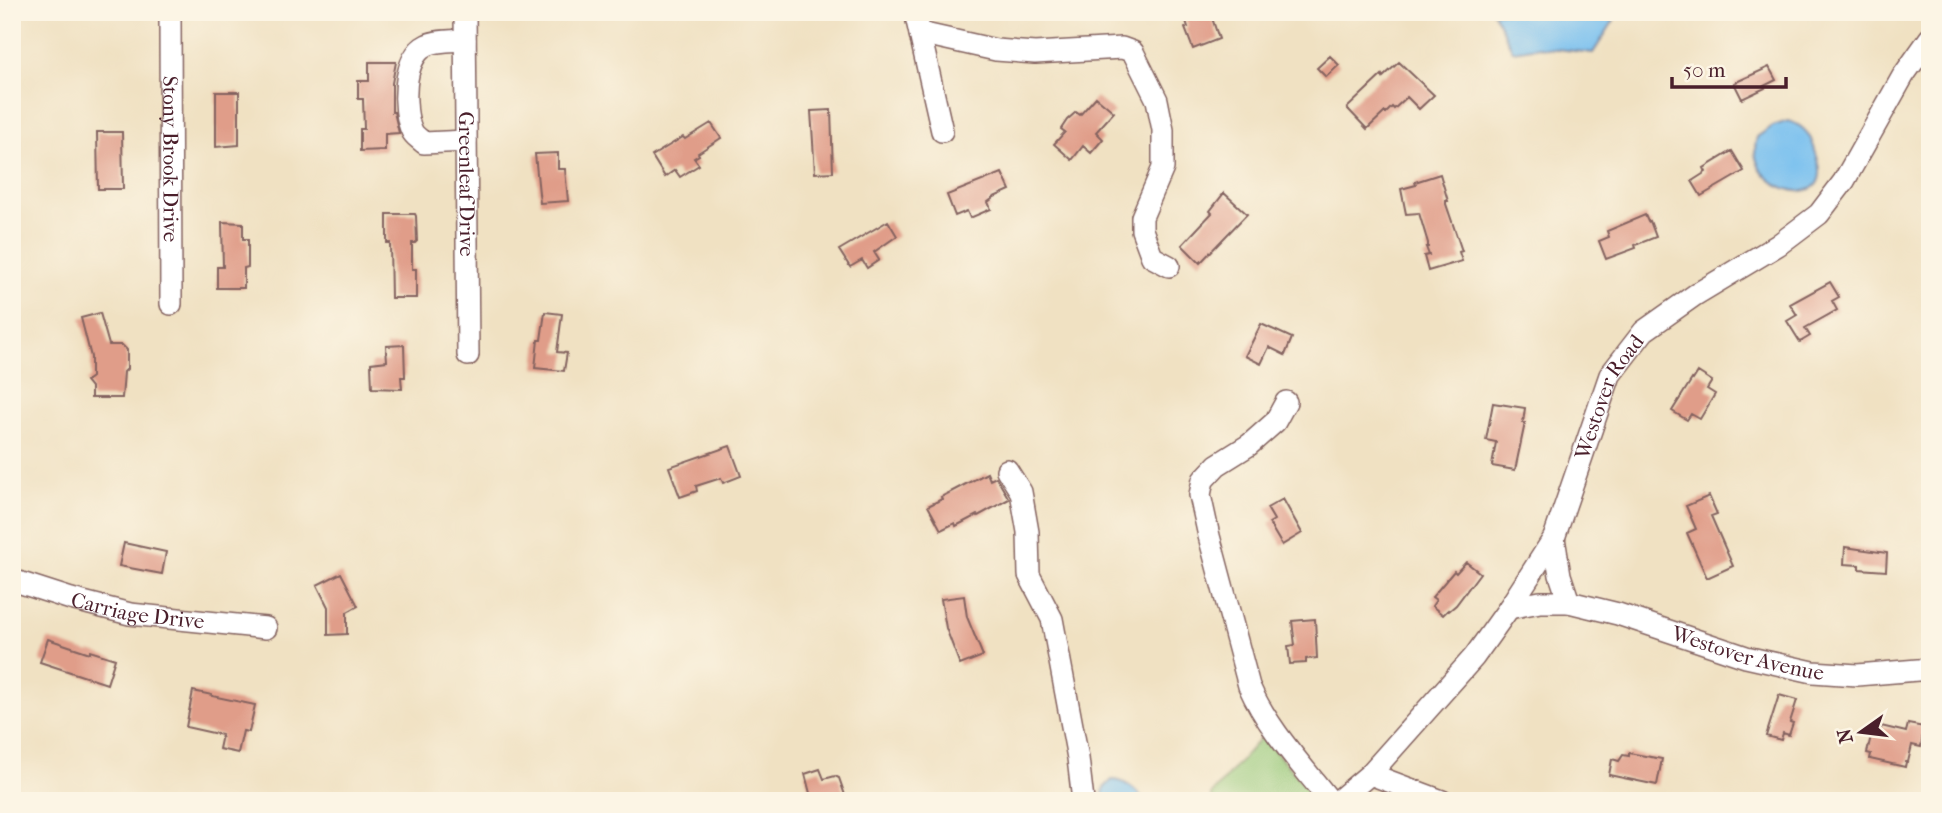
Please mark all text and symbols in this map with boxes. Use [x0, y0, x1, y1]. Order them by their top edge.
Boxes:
scale bar [1672, 46, 1786, 90]
text: 50 m [1683, 58, 1726, 82]
street label: Stony Brook Drive [158, 76, 183, 242]
street label: Greenleaf Drive [454, 111, 479, 257]
street label: Westover Road [1570, 329, 1649, 463]
street label: Carriage Drive [68, 587, 206, 634]
street label: Westover Avenue [1668, 621, 1825, 685]
north arrow [1826, 698, 1896, 768]
text: N [1833, 726, 1858, 746]

